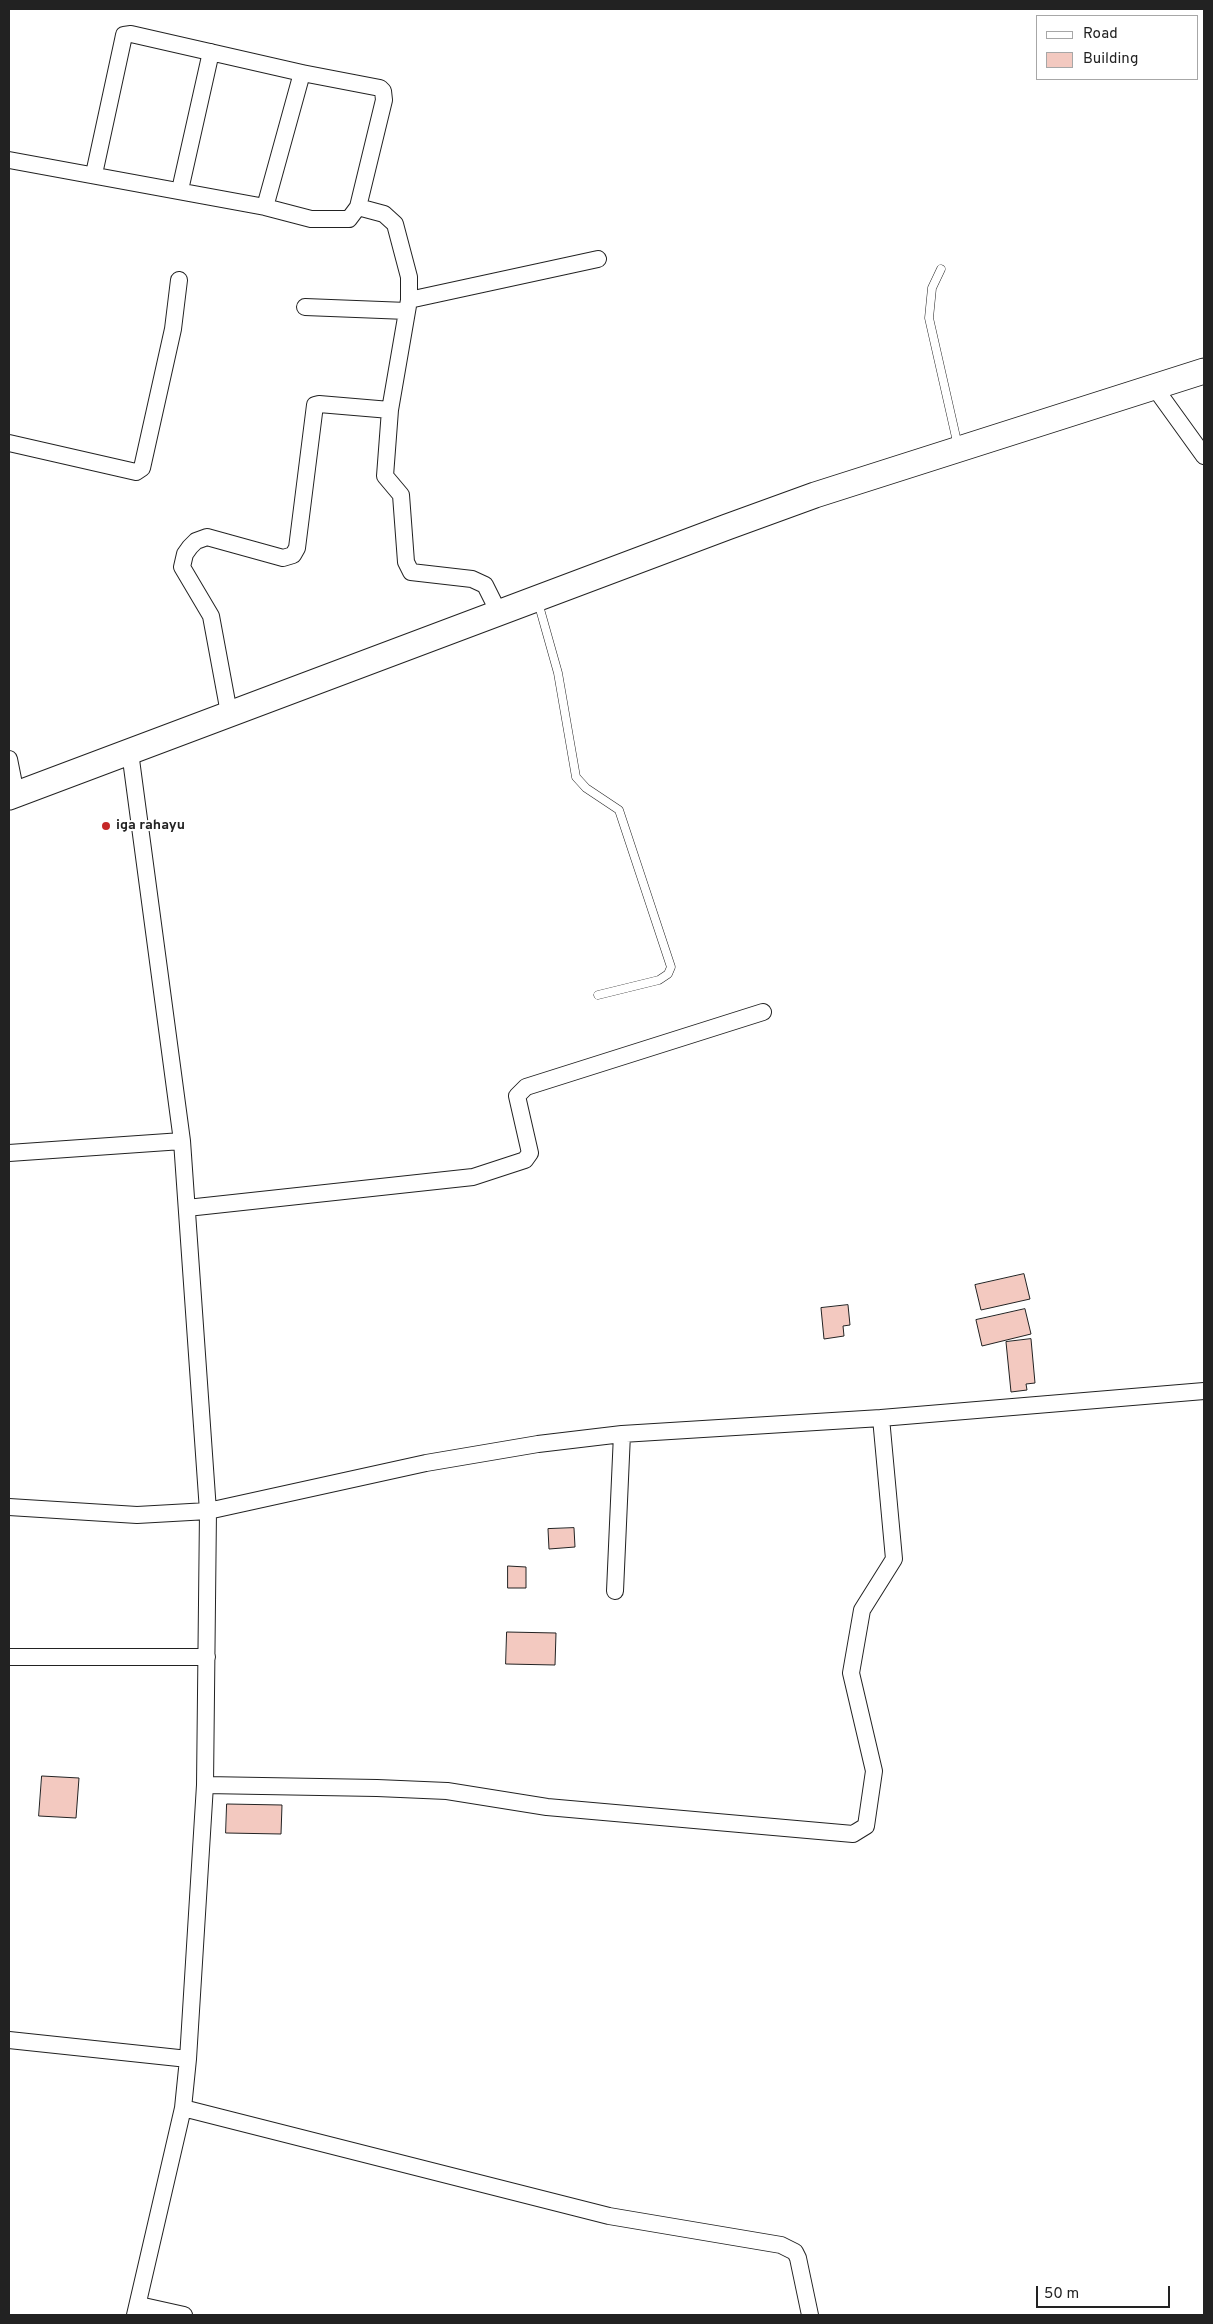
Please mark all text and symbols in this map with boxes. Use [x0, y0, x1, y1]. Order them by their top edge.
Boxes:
legend [1036, 15, 1198, 80]
text: Road [1083, 25, 1118, 44]
text: Building [1083, 50, 1138, 69]
place label: iga rahayu [116, 818, 185, 834]
marker: iga rahayu [100, 820, 112, 832]
scale bar [1038, 2276, 1172, 2308]
text: 50 m [1044, 2285, 1079, 2304]

